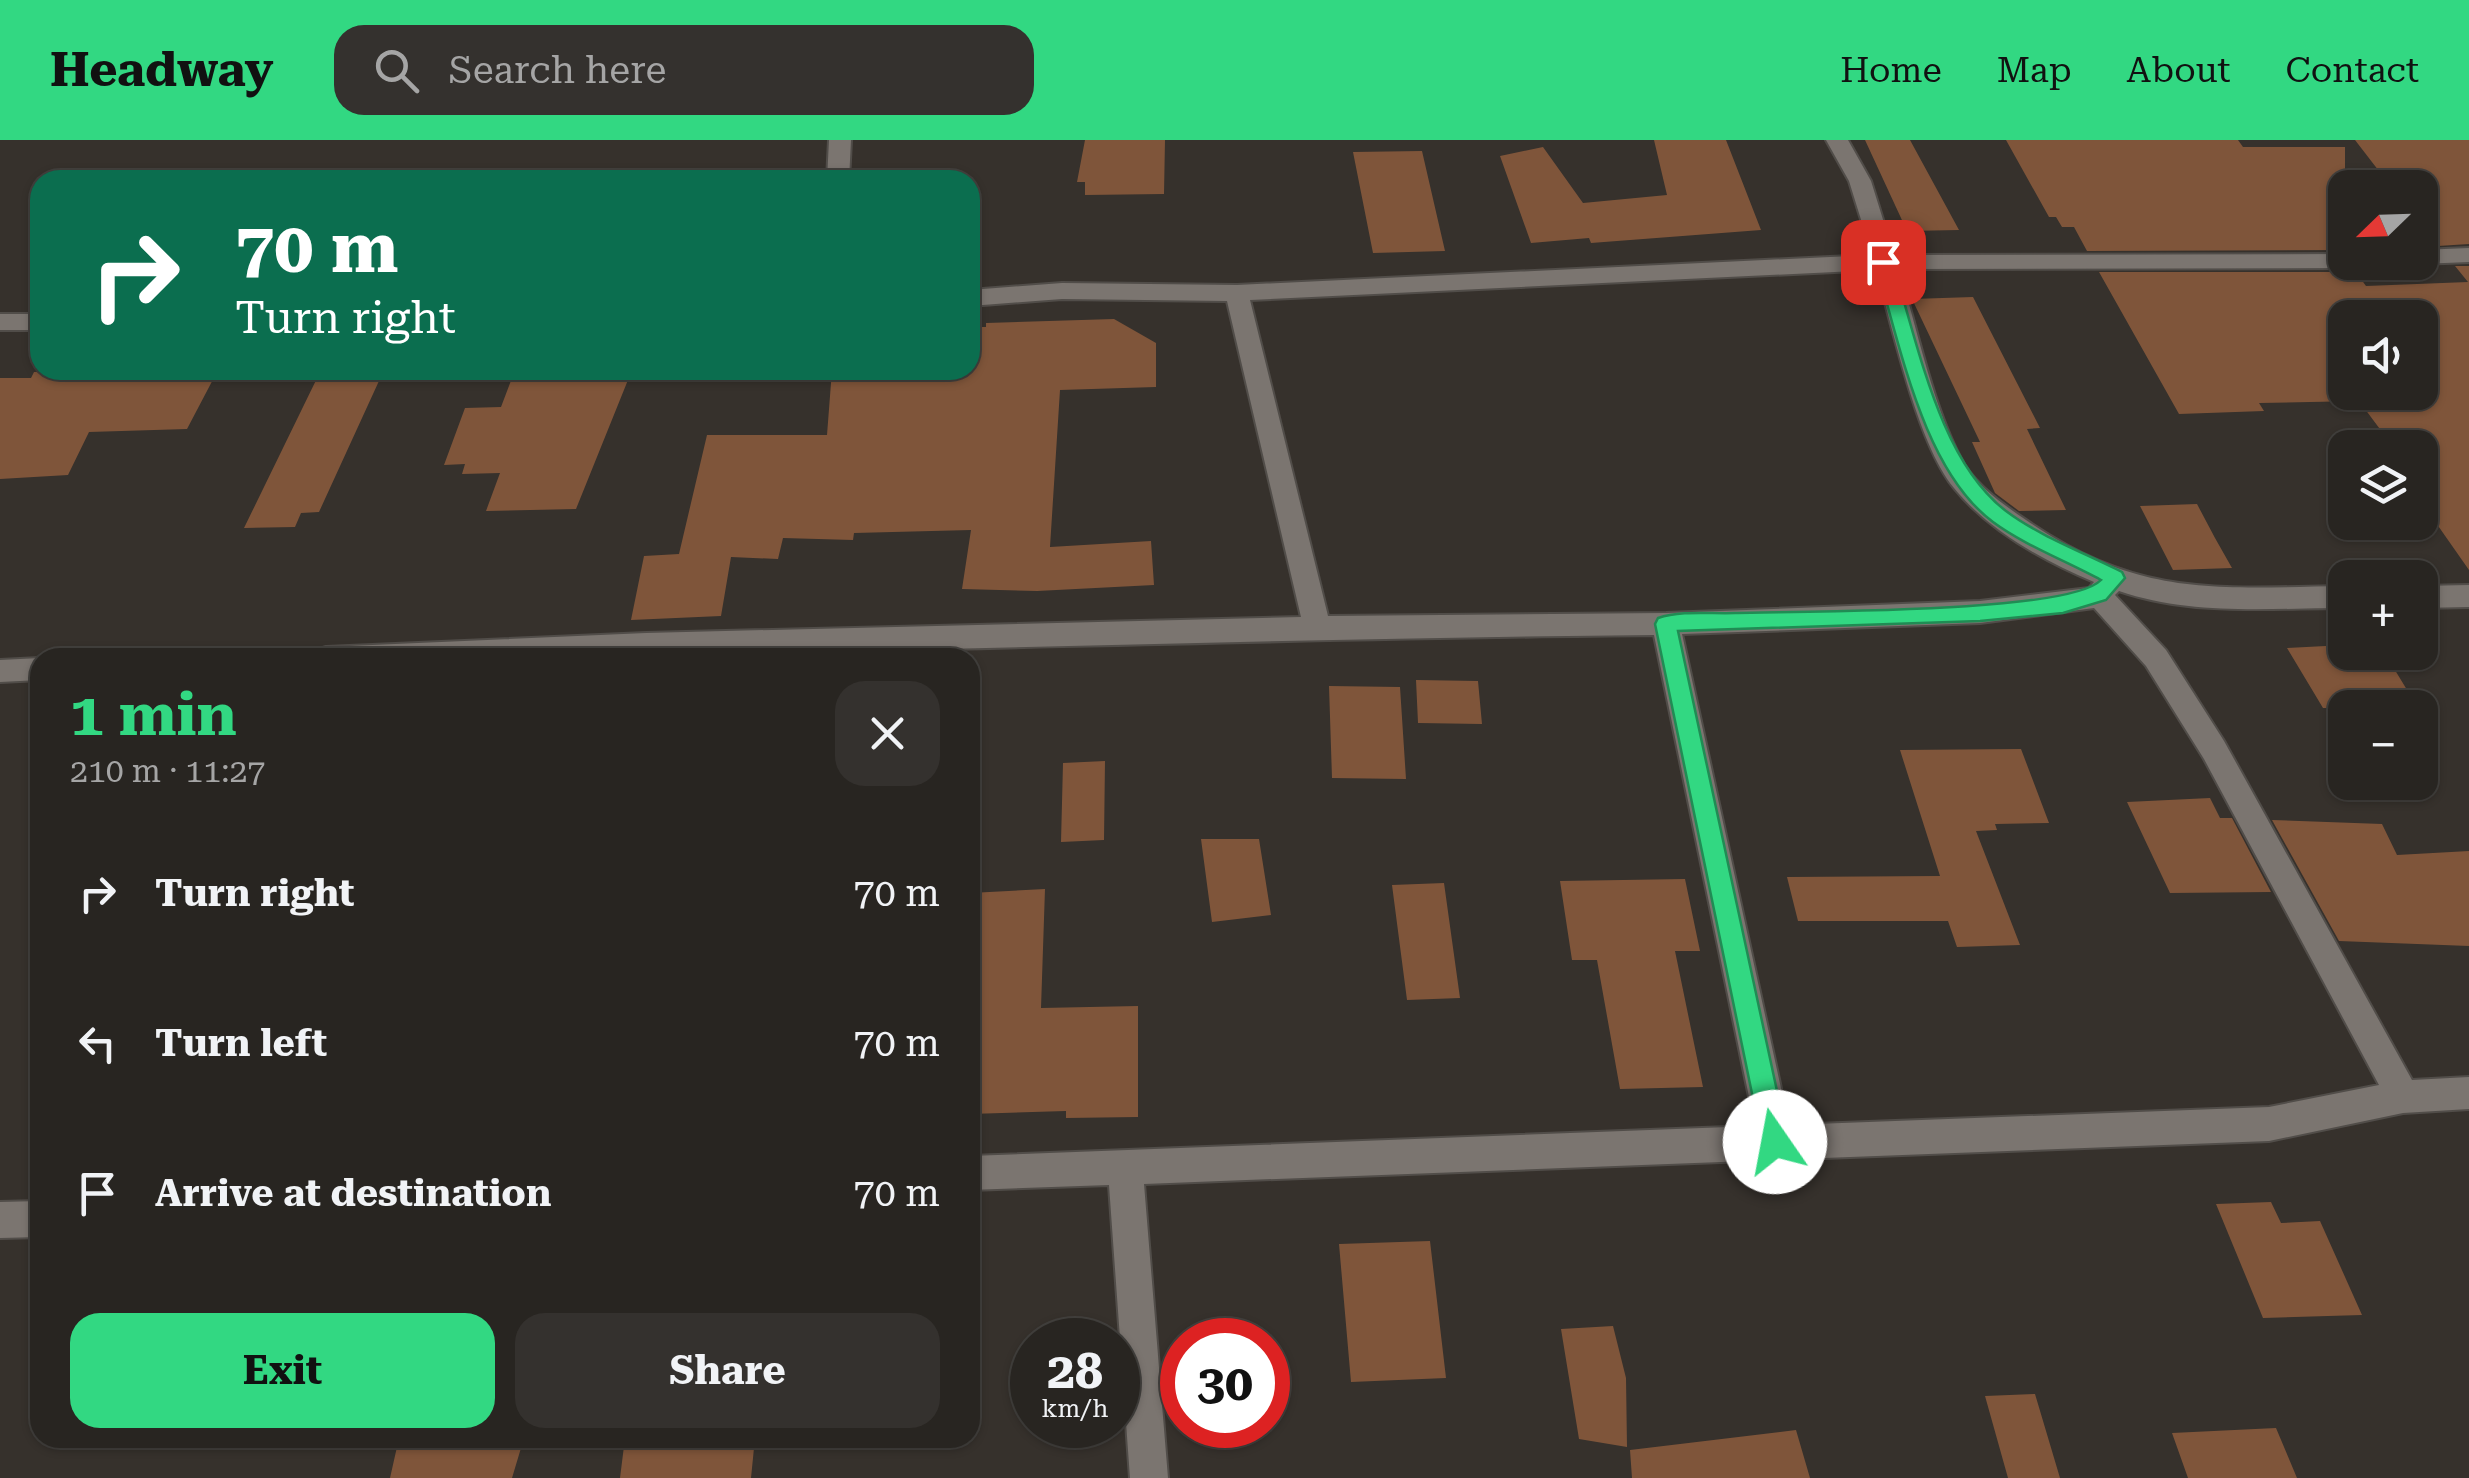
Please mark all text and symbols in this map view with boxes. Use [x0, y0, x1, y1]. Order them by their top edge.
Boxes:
search box [334, 25, 1034, 115]
text: Headway [50, 42, 274, 98]
icon: search [369, 43, 424, 98]
text: Search here [449, 48, 666, 92]
text: Home [1840, 50, 1942, 91]
text: Map [1997, 50, 2072, 91]
text: About [2127, 50, 2231, 91]
text: Contact [2286, 50, 2419, 91]
north arrow [2328, 170, 2438, 280]
map controls [2328, 170, 2438, 800]
text: 70 m [235, 207, 399, 289]
icon: right [70, 210, 200, 340]
pin [1841, 220, 1926, 305]
icon: arrive [1856, 235, 1911, 290]
text: Turn right [235, 291, 456, 344]
button: sound [2328, 300, 2438, 410]
button: layers [2328, 430, 2438, 540]
button: + [2328, 560, 2438, 670]
text: 1 min [70, 679, 237, 750]
button: close [835, 681, 940, 786]
button: − [2328, 690, 2438, 800]
text: 210 m · 11:27 [70, 752, 265, 790]
icon: right [70, 866, 125, 921]
text: Turn right [155, 871, 354, 915]
text: 70 m [853, 871, 940, 915]
icon: left [70, 1016, 125, 1071]
text: Turn left [155, 1021, 327, 1065]
text: 70 m [853, 1021, 940, 1065]
position arrow [1723, 1090, 1827, 1194]
icon: arrive [70, 1166, 125, 1221]
text: Arrive at destination [155, 1171, 551, 1215]
text: 70 m [853, 1171, 940, 1215]
button: Exit [70, 1313, 495, 1428]
button: Share [515, 1313, 940, 1428]
speed limit sign: 30 [1160, 1318, 1290, 1448]
text: 28 [1047, 1342, 1103, 1400]
text: km/h [1042, 1394, 1108, 1423]

